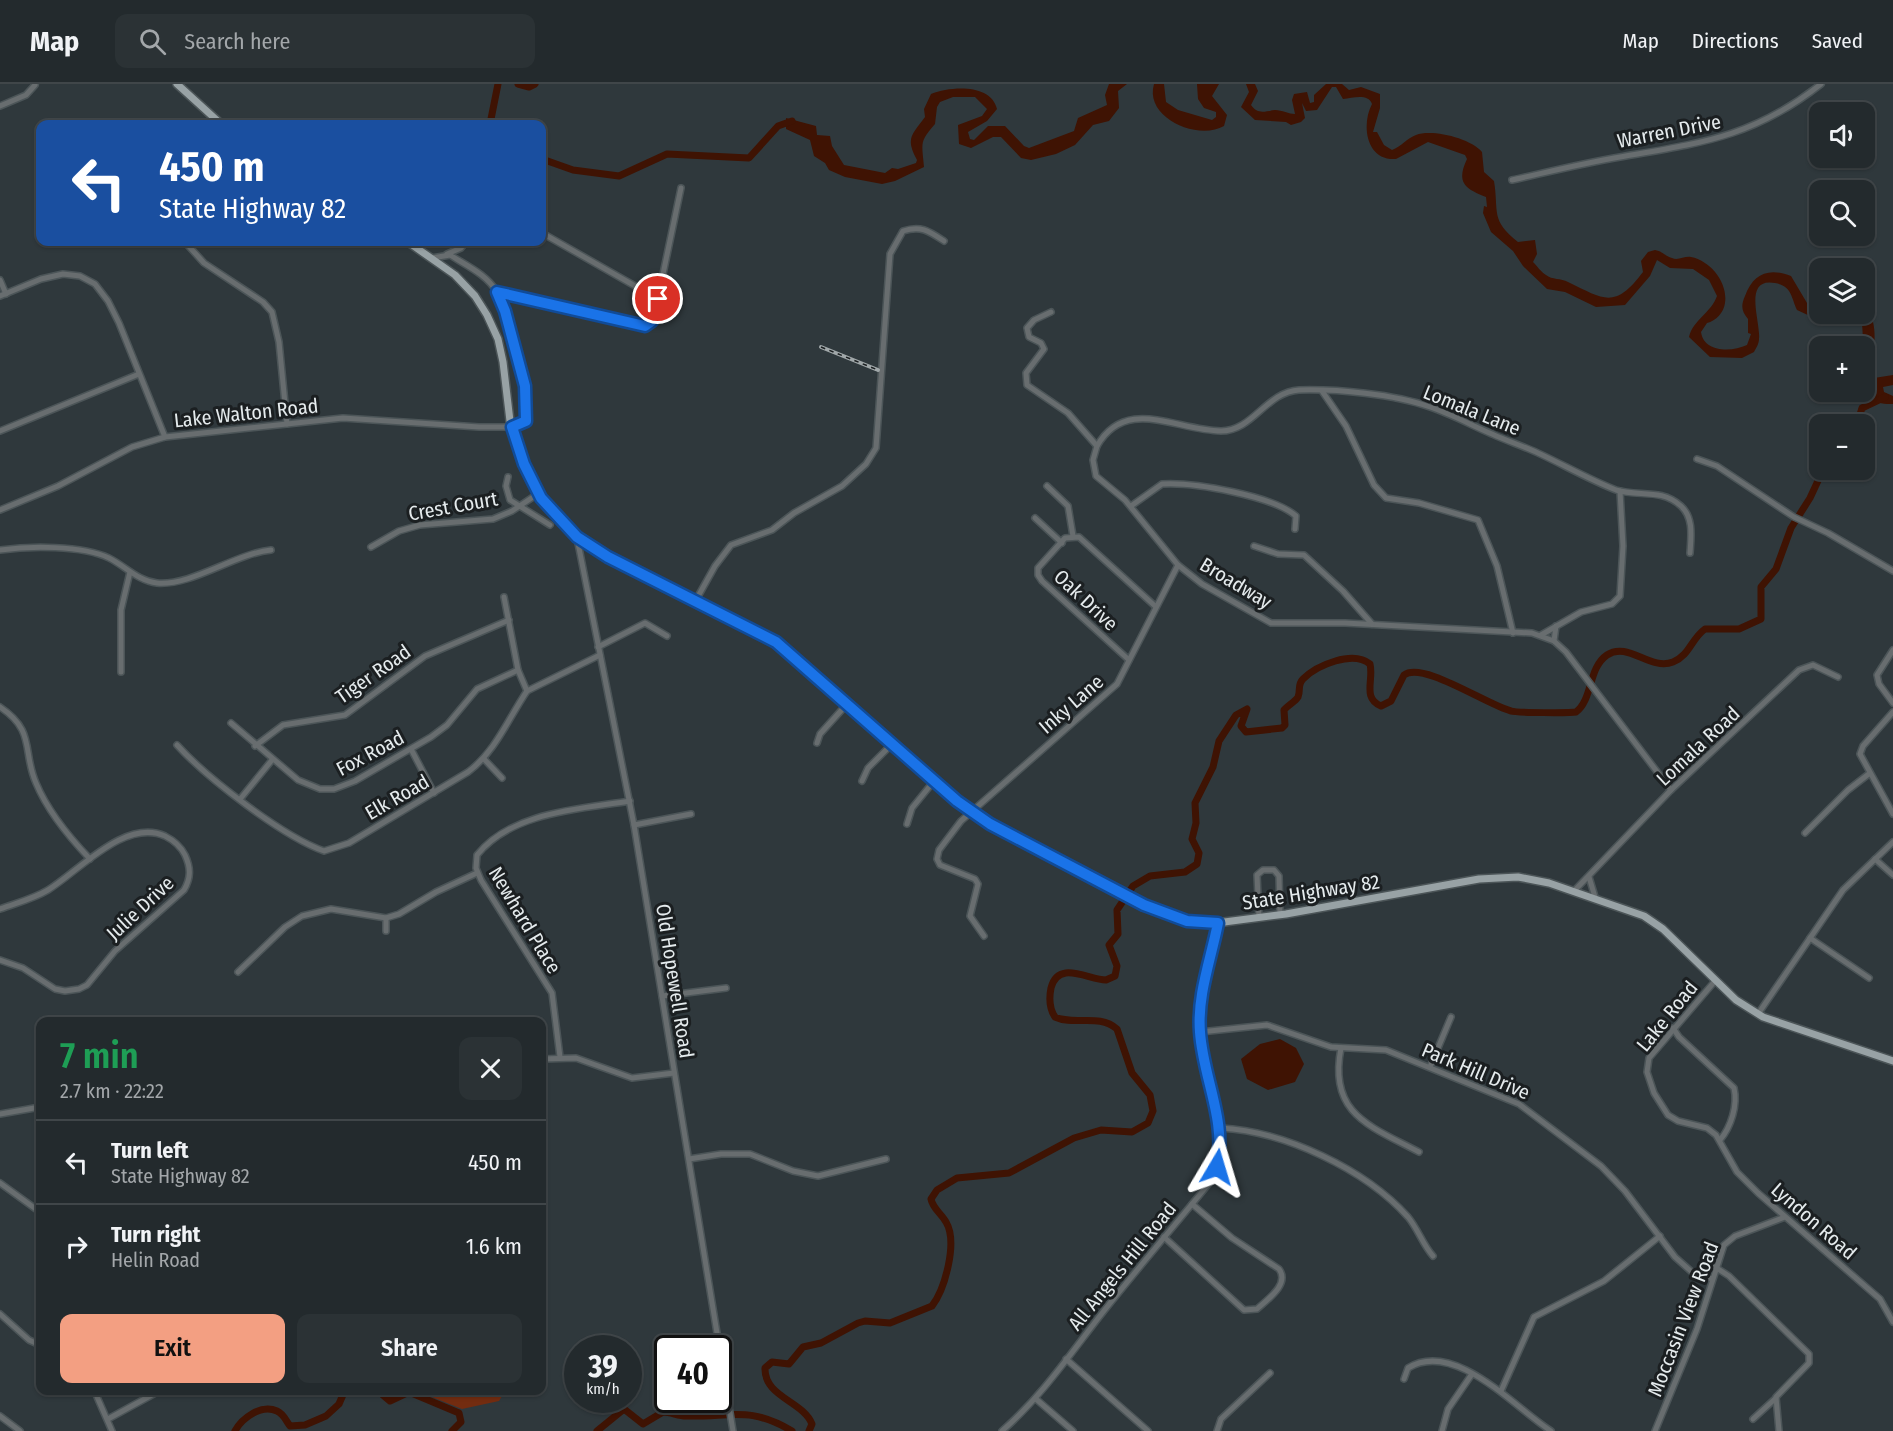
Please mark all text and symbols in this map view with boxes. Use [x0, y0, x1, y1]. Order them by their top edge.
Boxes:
search box [115, 14, 535, 68]
text: Map [30, 25, 79, 58]
icon: search [136, 25, 169, 58]
text: Search here [184, 28, 290, 55]
text: Map [1622, 28, 1659, 54]
text: Directions [1692, 28, 1779, 54]
text: Saved [1812, 28, 1863, 54]
map controls [1809, 102, 1875, 480]
button: sound [1809, 102, 1875, 168]
street label: Warren Drive [1615, 109, 1723, 153]
text: 450 m [159, 142, 265, 192]
icon: left [60, 144, 138, 222]
button: search [1809, 180, 1875, 246]
text: State Highway 82 [159, 193, 346, 225]
button: layers [1809, 258, 1875, 324]
pin [632, 273, 683, 324]
icon: arrive [641, 282, 674, 315]
button: + [1809, 336, 1875, 402]
street label: Lomala Lane [1420, 380, 1524, 440]
street label: Lake Walton Road [173, 393, 319, 433]
button: − [1809, 414, 1875, 480]
street label: Crest Court [406, 486, 500, 526]
street label: Broadway [1196, 552, 1276, 614]
street label: Oak Drive [1049, 564, 1123, 636]
street label: Tiger Road [331, 639, 415, 709]
street label: Inky Lane [1034, 669, 1108, 739]
street label: Lomala Road [1651, 701, 1745, 791]
street label: Fox Road [332, 725, 408, 781]
street label: Elk Road [361, 769, 433, 825]
street label: Newhard Place [484, 862, 566, 978]
street label: State Highway 82 [1241, 869, 1382, 915]
street label: Julie Drive [101, 871, 179, 945]
street label: Old Hopewell Road [651, 902, 699, 1060]
street label: Lake Road [1631, 976, 1703, 1056]
text: 7 min [60, 1034, 139, 1078]
button: close [459, 1037, 522, 1100]
street label: Park Hill Drive [1418, 1037, 1534, 1105]
text: 2.7 km · 22:22 [60, 1079, 164, 1103]
position arrow [1185, 1135, 1249, 1199]
text: Turn left [111, 1137, 189, 1164]
icon: left [60, 1146, 93, 1179]
text: 450 m [468, 1149, 522, 1176]
text: State Highway 82 [111, 1164, 250, 1188]
street label: Lyndon Road [1767, 1178, 1861, 1264]
street label: All Angels Hill Road [1063, 1197, 1181, 1335]
text: Turn right [111, 1221, 200, 1248]
icon: right [60, 1230, 93, 1263]
text: 1.6 km [466, 1233, 522, 1260]
street label: Moccasin View Road [1642, 1238, 1724, 1400]
text: Helin Road [111, 1248, 200, 1272]
button: Exit [60, 1314, 285, 1383]
button: Share [297, 1314, 522, 1383]
speed limit sign: 40 [654, 1335, 732, 1413]
text: 39 [588, 1349, 618, 1385]
text: km/h [586, 1380, 620, 1398]

